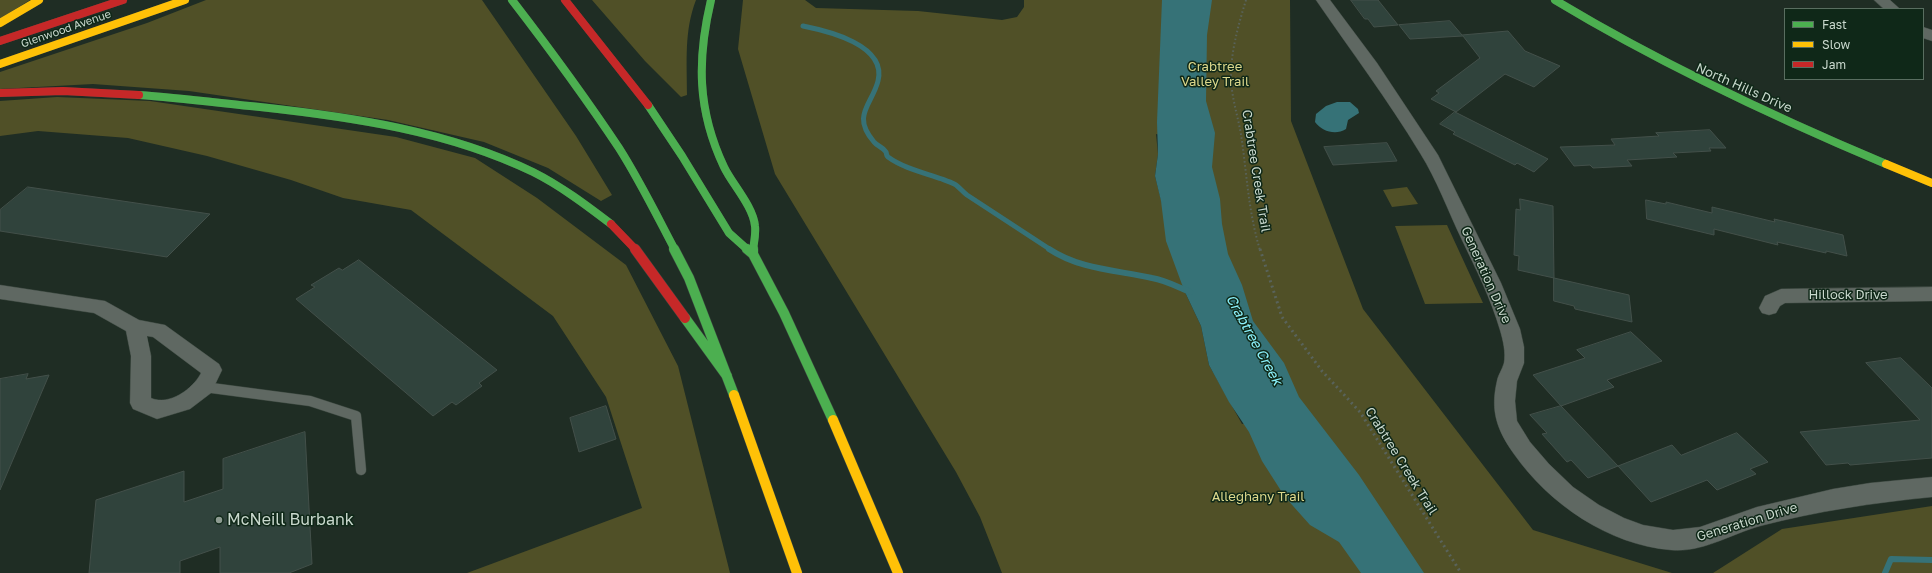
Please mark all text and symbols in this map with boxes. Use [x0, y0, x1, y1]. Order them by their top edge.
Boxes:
street label: Glenwood Avenue [19, 7, 113, 51]
legend [1784, 8, 1924, 80]
text: Fast [1822, 17, 1847, 32]
text: Slow [1822, 37, 1850, 52]
text: Jam [1822, 57, 1846, 72]
park label: Crabtree Valley Trail [1181, 59, 1249, 90]
street label: North Hills Drive [1694, 60, 1794, 116]
street label: Crabtree Creek Trail [1239, 109, 1273, 233]
street label: Generation Drive [1458, 224, 1514, 326]
street label: Hillock Drive [1808, 287, 1888, 303]
water label: Crabtree Creek [1222, 292, 1286, 388]
street label: Crabtree Creek Trail [1362, 404, 1440, 518]
park label: Alleghany Trail [1212, 489, 1304, 505]
street label: Generation Drive [1695, 499, 1799, 545]
place label: McNeill Burbank [227, 510, 354, 530]
marker: McNeill Burbank [214, 515, 224, 525]

